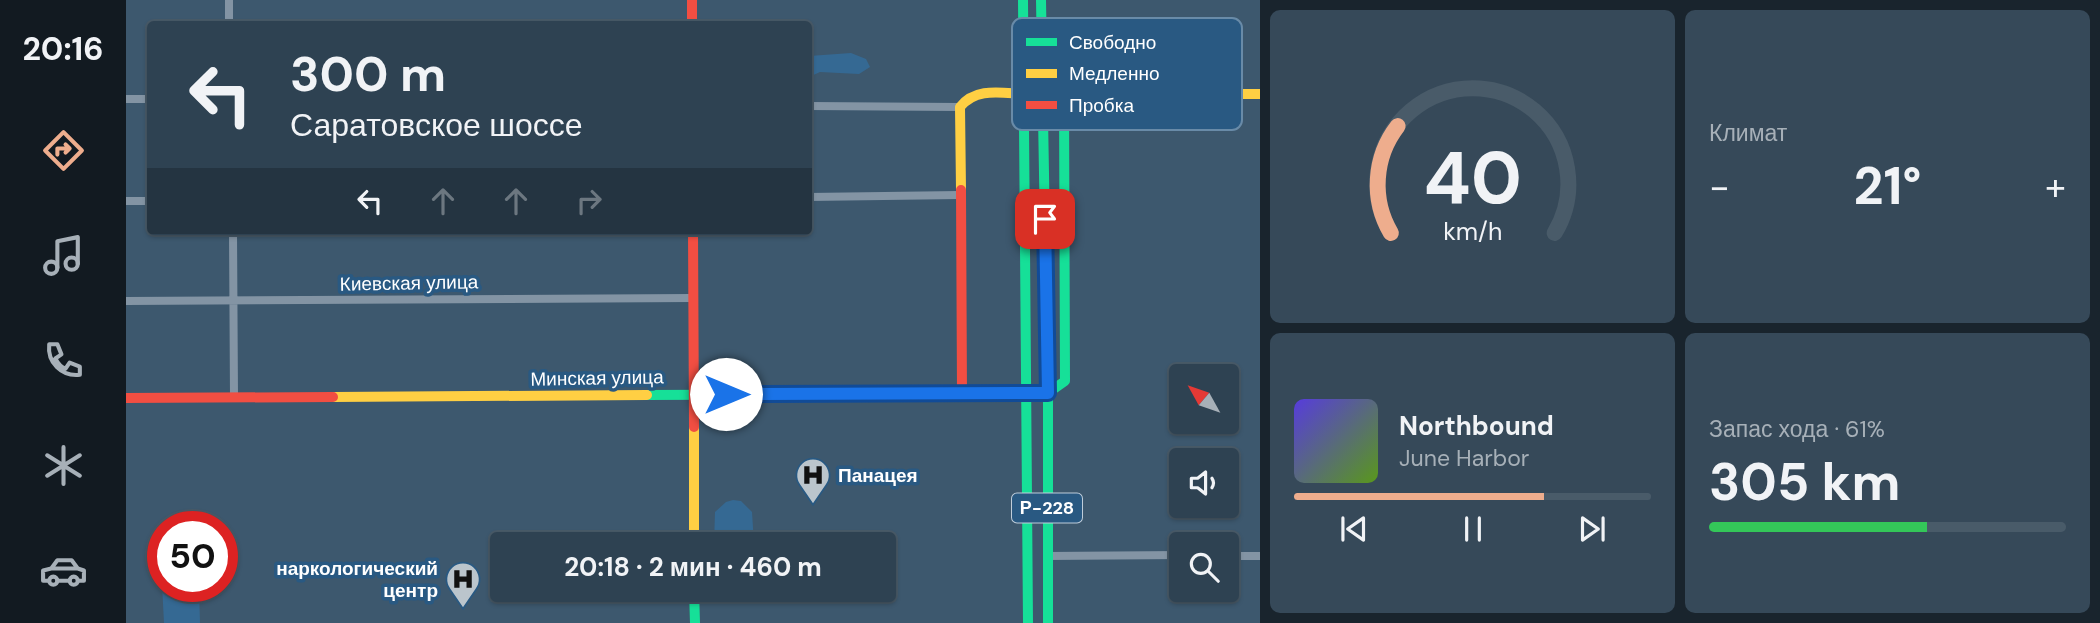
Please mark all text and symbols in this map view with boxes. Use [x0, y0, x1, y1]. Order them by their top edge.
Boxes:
legend [1012, 18, 1242, 130]
text: 20:16 [23, 28, 103, 70]
text: Свободно [1069, 30, 1156, 55]
text: 300 m [290, 42, 446, 106]
icon: left [175, 49, 266, 140]
text: Медленно [1069, 61, 1159, 86]
text: Пробка [1069, 93, 1134, 118]
text: Саратовское шоссе [290, 104, 583, 146]
text: Климат [1709, 118, 1787, 148]
icon: directions [39, 126, 88, 175]
text: 40 [1423, 131, 1522, 226]
text: 21° [1854, 152, 1921, 220]
text: − [1709, 162, 1730, 212]
text: + [2045, 162, 2066, 212]
icon: left [351, 182, 389, 220]
icon: ahead [424, 182, 462, 220]
icon: ahead [497, 182, 535, 220]
icon: right [570, 182, 608, 220]
pin [1015, 189, 1075, 249]
icon: arrive [1026, 200, 1064, 238]
text: km/h [1443, 214, 1502, 247]
icon: music [39, 231, 88, 280]
street label: Киевская улица [340, 269, 479, 297]
icon: phone [39, 336, 88, 385]
position arrow [689, 357, 763, 431]
street label: Минская улица [530, 364, 664, 392]
north arrow [1169, 364, 1239, 434]
map controls [1169, 364, 1239, 602]
text: Northbound [1399, 409, 1554, 443]
text: Запас хода · 61% [1709, 414, 1885, 444]
icon: climate [39, 441, 88, 490]
text: June Harbor [1399, 443, 1529, 473]
button: sound [1169, 448, 1239, 518]
text: 305 km [1709, 448, 1901, 516]
hospital icon: Панацея [794, 456, 832, 505]
place label: Панацея [838, 463, 918, 488]
road number: Р-228 [1012, 494, 1082, 522]
icon: previous [1335, 510, 1373, 548]
icon: pause [1454, 510, 1492, 548]
icon: next [1573, 510, 1611, 548]
speed limit sign: 50 [147, 511, 238, 602]
button: search [1169, 532, 1239, 602]
icon: car [39, 546, 88, 595]
text: 20:18 · 2 мин · 460 m [564, 550, 822, 584]
place label: наркологический центр [276, 556, 438, 603]
hospital icon: наркологический центр [444, 560, 482, 609]

